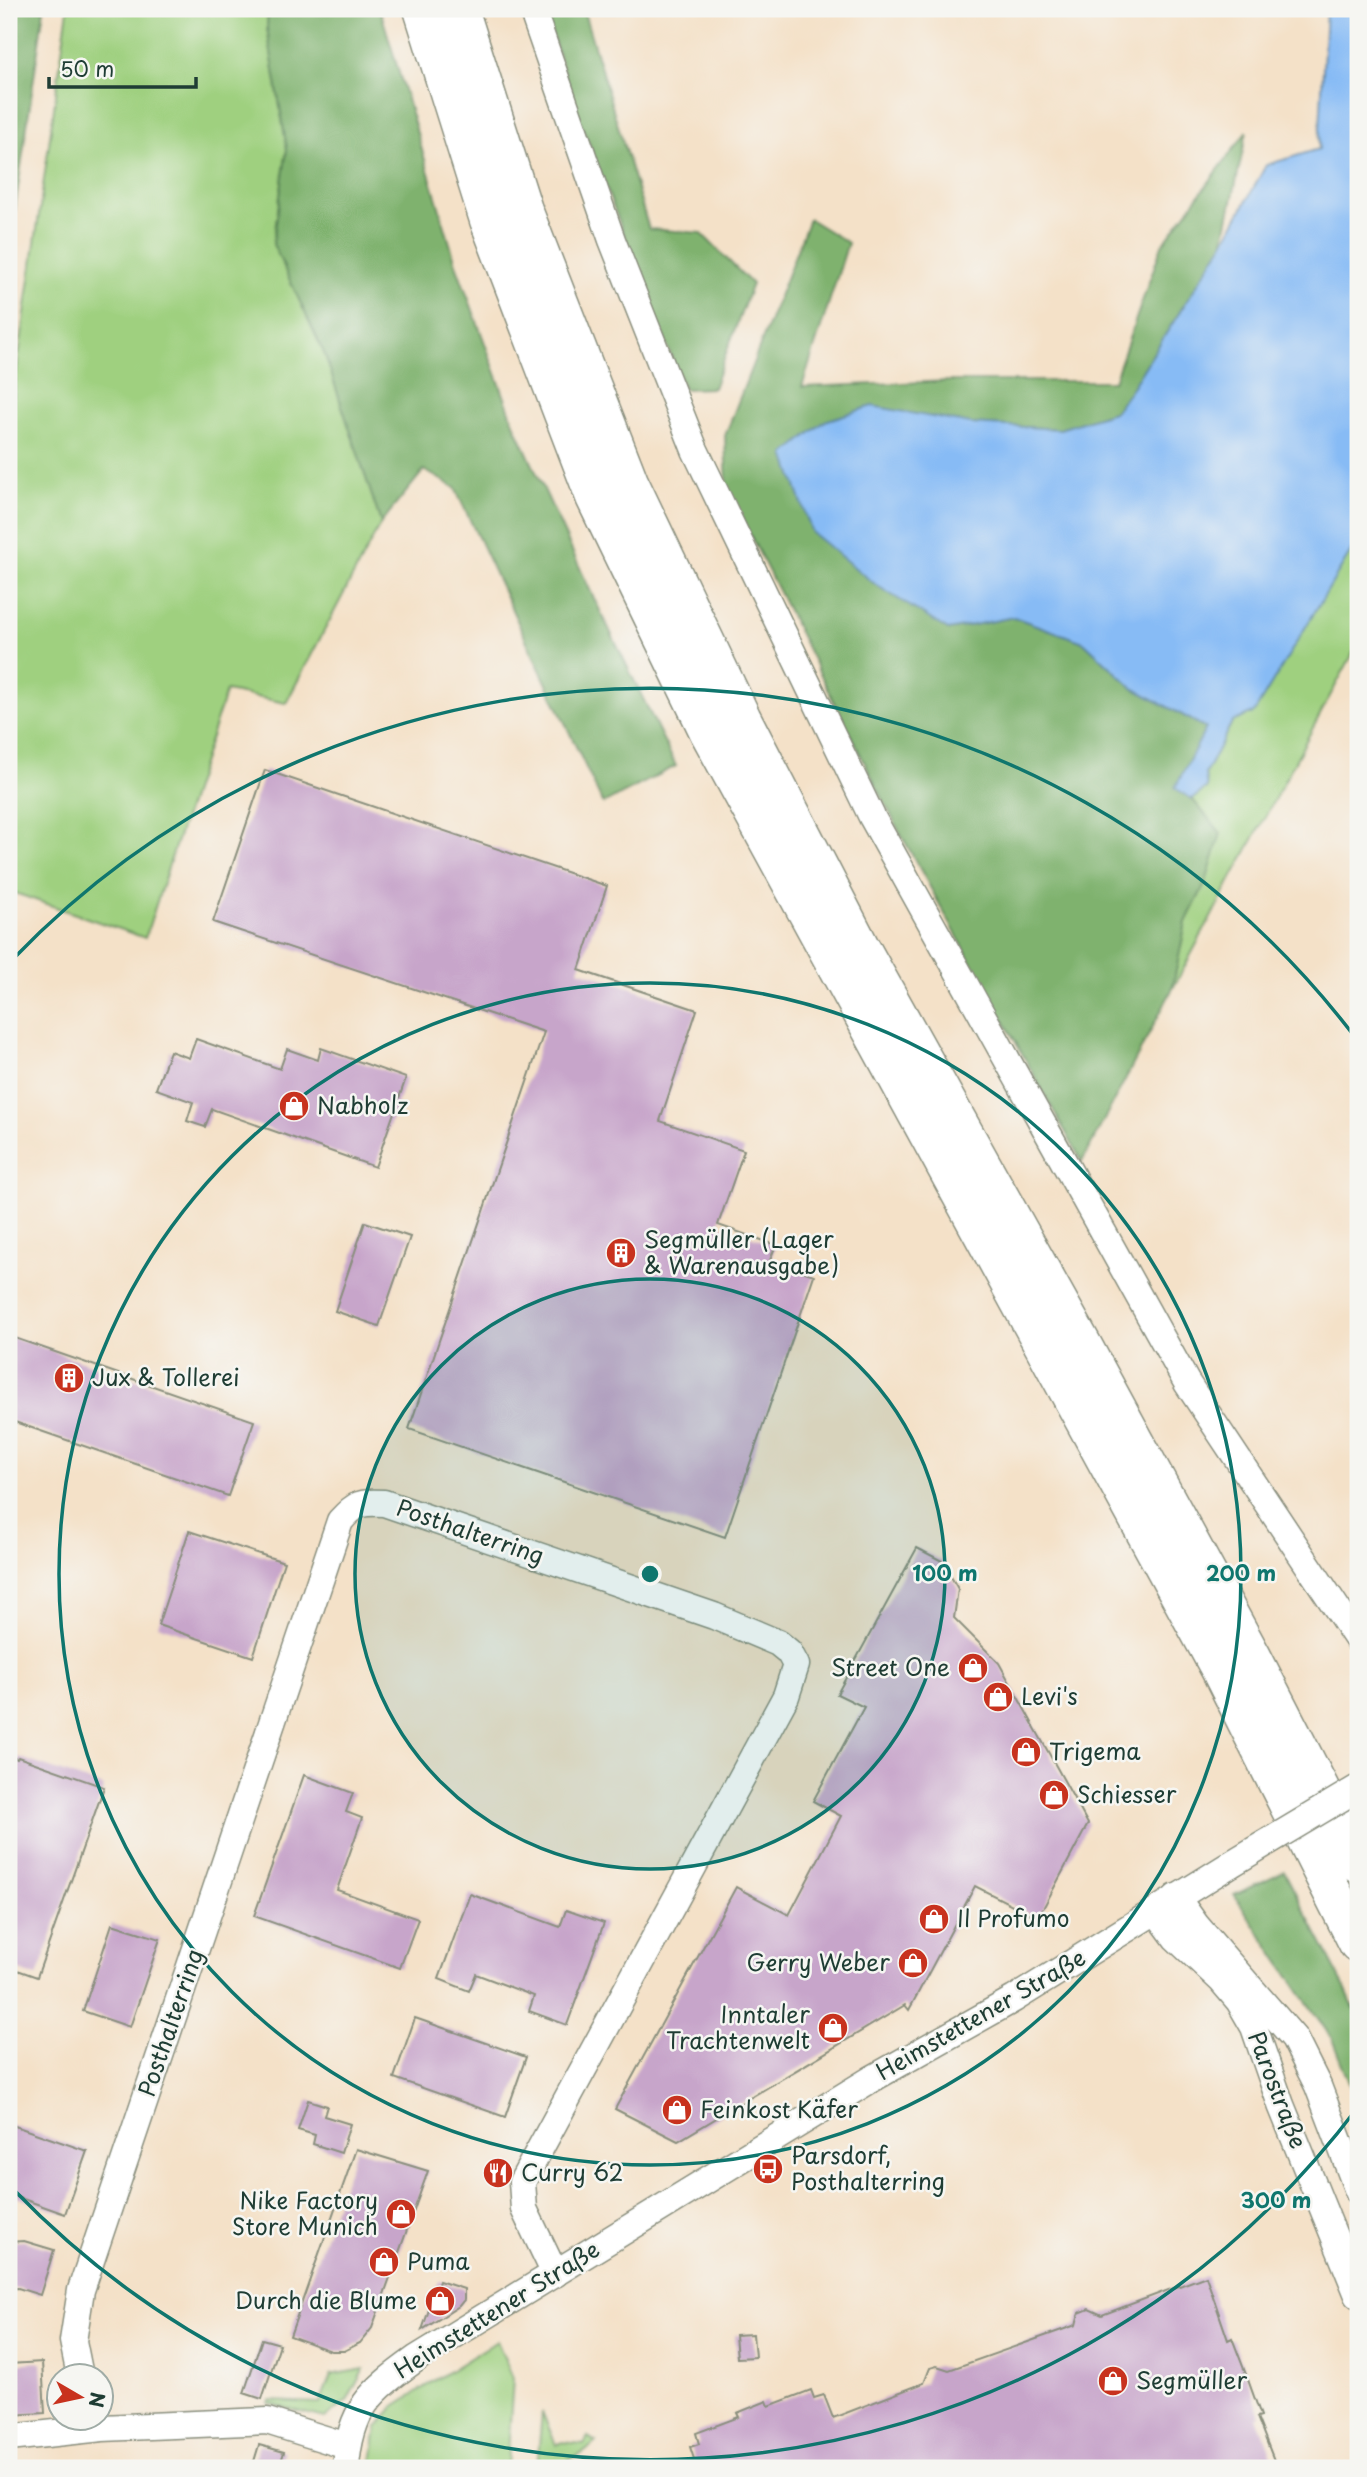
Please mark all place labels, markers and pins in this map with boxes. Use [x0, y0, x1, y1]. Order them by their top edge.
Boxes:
place label: Nabholz [317, 1087, 408, 1122]
shop icon: Nabholz [277, 1089, 311, 1123]
place label: Segmüller (Lager & Warenausgabe) [644, 1221, 839, 1282]
building icon: Segmüller (Lager & Warenausgabe) [604, 1236, 638, 1270]
place label: Jux & Tollerei [92, 1359, 240, 1394]
building icon: Jux & Tollerei [52, 1361, 86, 1395]
centre of rings [638, 1562, 662, 1586]
place label: Street One [831, 1649, 950, 1684]
shop icon: Street One [956, 1651, 990, 1685]
place label: Levi's [1021, 1678, 1078, 1713]
shop icon: Levi's [981, 1680, 1015, 1714]
place label: Trigema [1049, 1733, 1141, 1768]
shop icon: Trigema [1009, 1735, 1043, 1769]
place label: Schiesser [1077, 1776, 1177, 1811]
shop icon: Schiesser [1037, 1778, 1071, 1812]
place label: Il Profumo [957, 1900, 1070, 1935]
shop icon: Il Profumo [917, 1902, 951, 1936]
place label: Gerry Weber [747, 1944, 890, 1979]
shop icon: Gerry Weber [896, 1946, 930, 1980]
place label: Inntaler Trachtenwelt [666, 1996, 810, 2057]
shop icon: Inntaler Trachtenwelt [816, 2011, 850, 2045]
place label: Feinkost Käfer [700, 2091, 858, 2126]
shop icon: Feinkost Käfer [660, 2093, 694, 2127]
place label: Parsdorf, Posthalterring [791, 2137, 945, 2198]
bus stop icon: Parsdorf, Posthalterring [751, 2152, 785, 2186]
place label: Curry 62 [521, 2154, 623, 2189]
restaurant icon: Curry 62 [481, 2156, 515, 2190]
place label: Nike Factory Store Munich [232, 2182, 378, 2243]
shop icon: Nike Factory Store Munich [384, 2197, 418, 2231]
place label: Puma [407, 2243, 470, 2278]
shop icon: Puma [367, 2245, 401, 2279]
place label: Durch die Blume [235, 2282, 417, 2317]
shop icon: Durch die Blume [423, 2284, 457, 2318]
place label: Segmüller [1136, 2362, 1248, 2397]
shop icon: Segmüller [1096, 2364, 1130, 2398]

